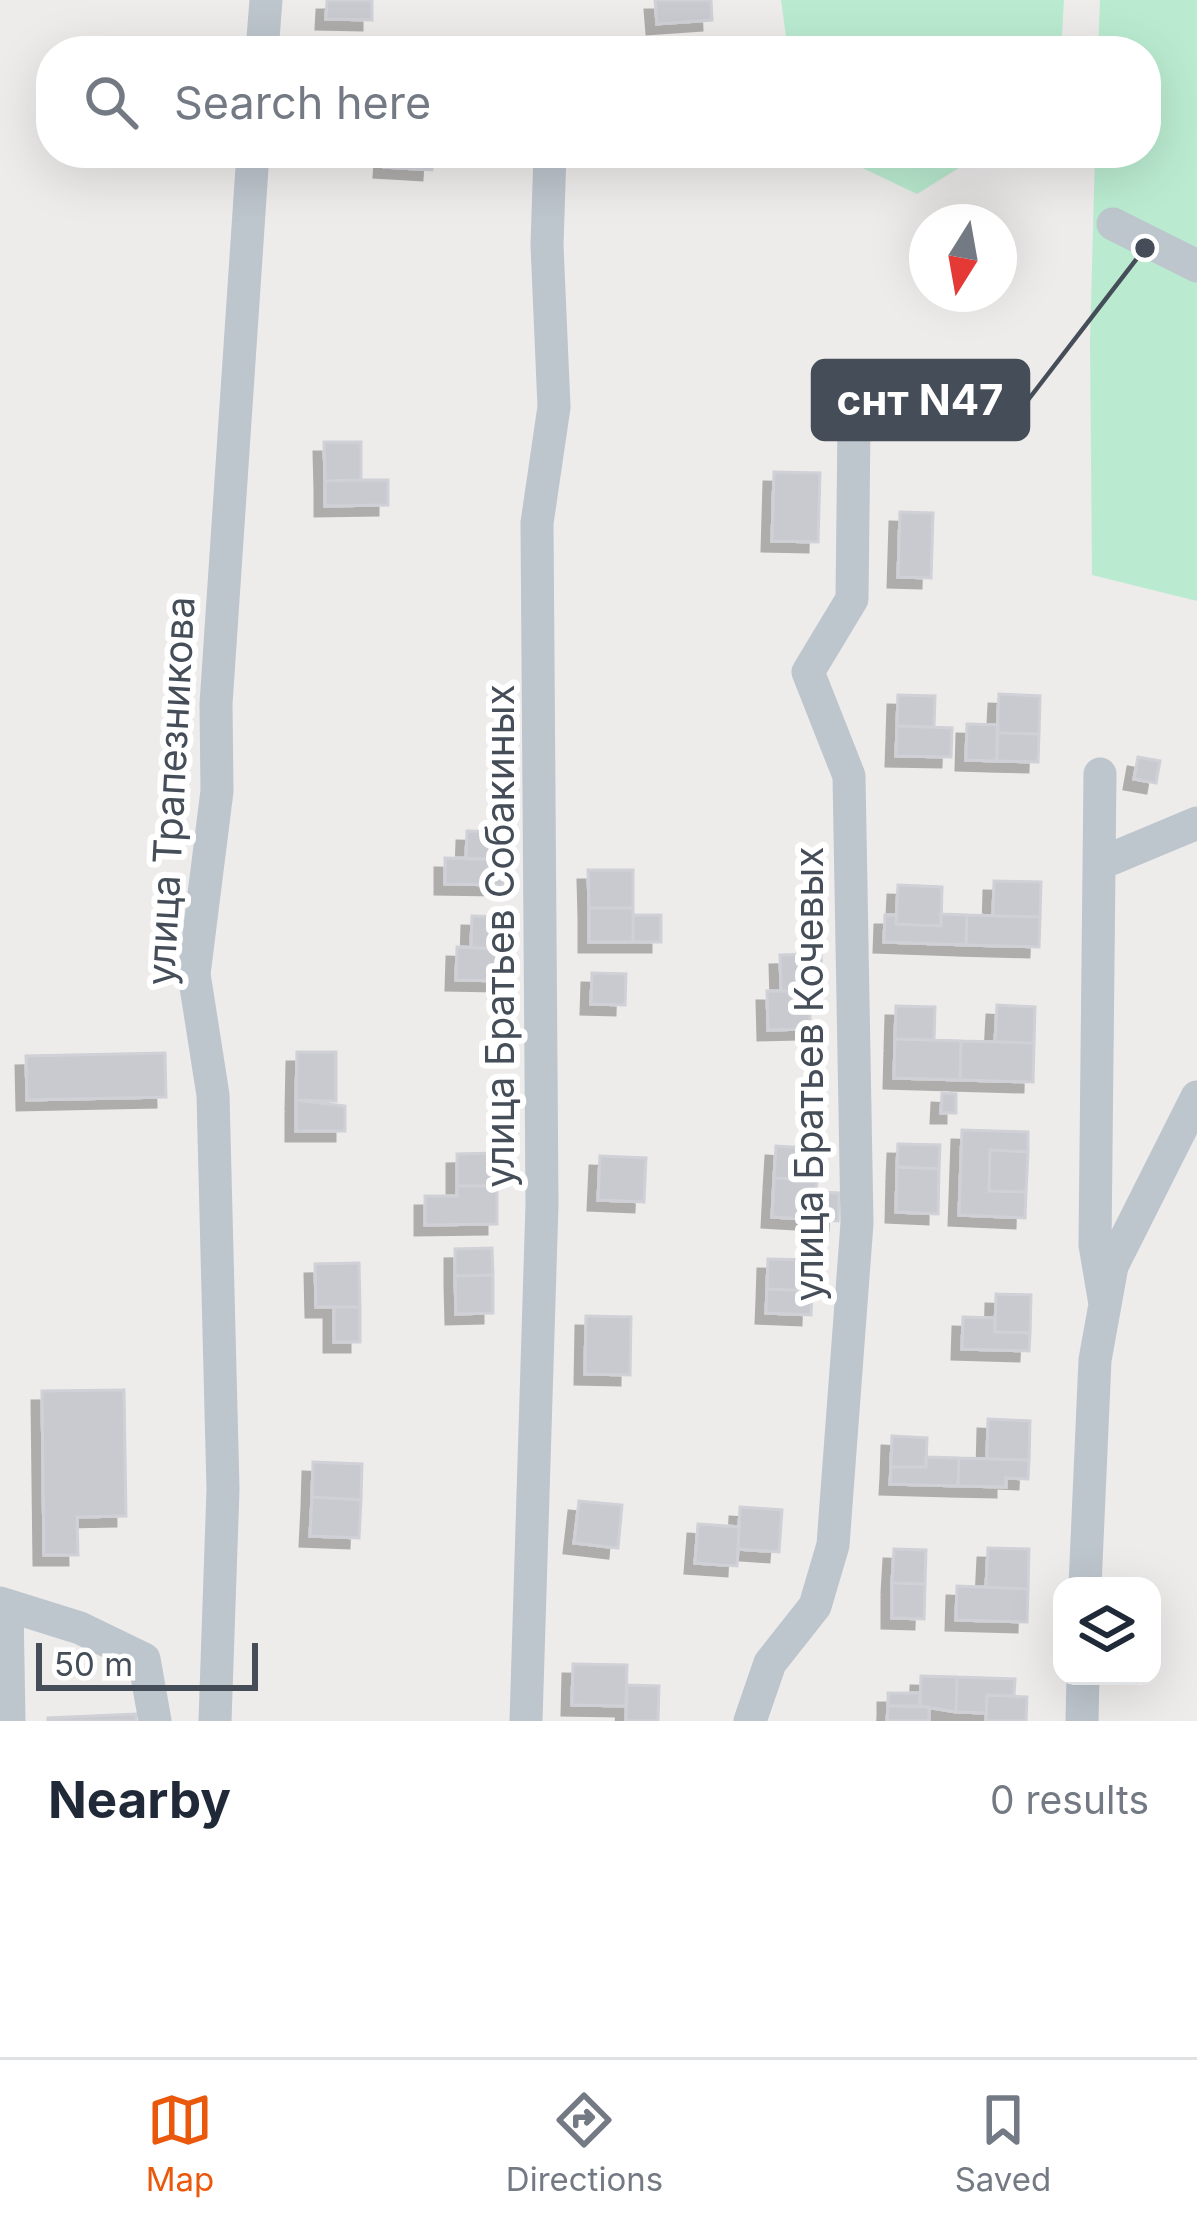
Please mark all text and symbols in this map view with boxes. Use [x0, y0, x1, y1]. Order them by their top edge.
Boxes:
search box [36, 36, 1161, 168]
icon: search [78, 69, 144, 135]
text: Search here [174, 75, 431, 130]
north arrow [909, 204, 1017, 312]
callout: снт N47 [813, 361, 1028, 439]
text: снт N47 [836, 374, 1004, 425]
street label: улица Трапезникова [136, 595, 204, 987]
street label: улица Братьев Собакиных [476, 684, 523, 1188]
street label: улица Братьев Кочевых [785, 846, 832, 1302]
map controls [1053, 1577, 1161, 1685]
button: layers [1053, 1577, 1161, 1685]
scale bar [36, 1637, 258, 1690]
text: 50 m [54, 1644, 133, 1684]
text: Nearby [48, 1769, 231, 1830]
text: 0 results [990, 1776, 1149, 1823]
tab: Map [146, 2087, 214, 2199]
tab: Directions [506, 2087, 663, 2199]
tab: Saved [955, 2087, 1051, 2199]

